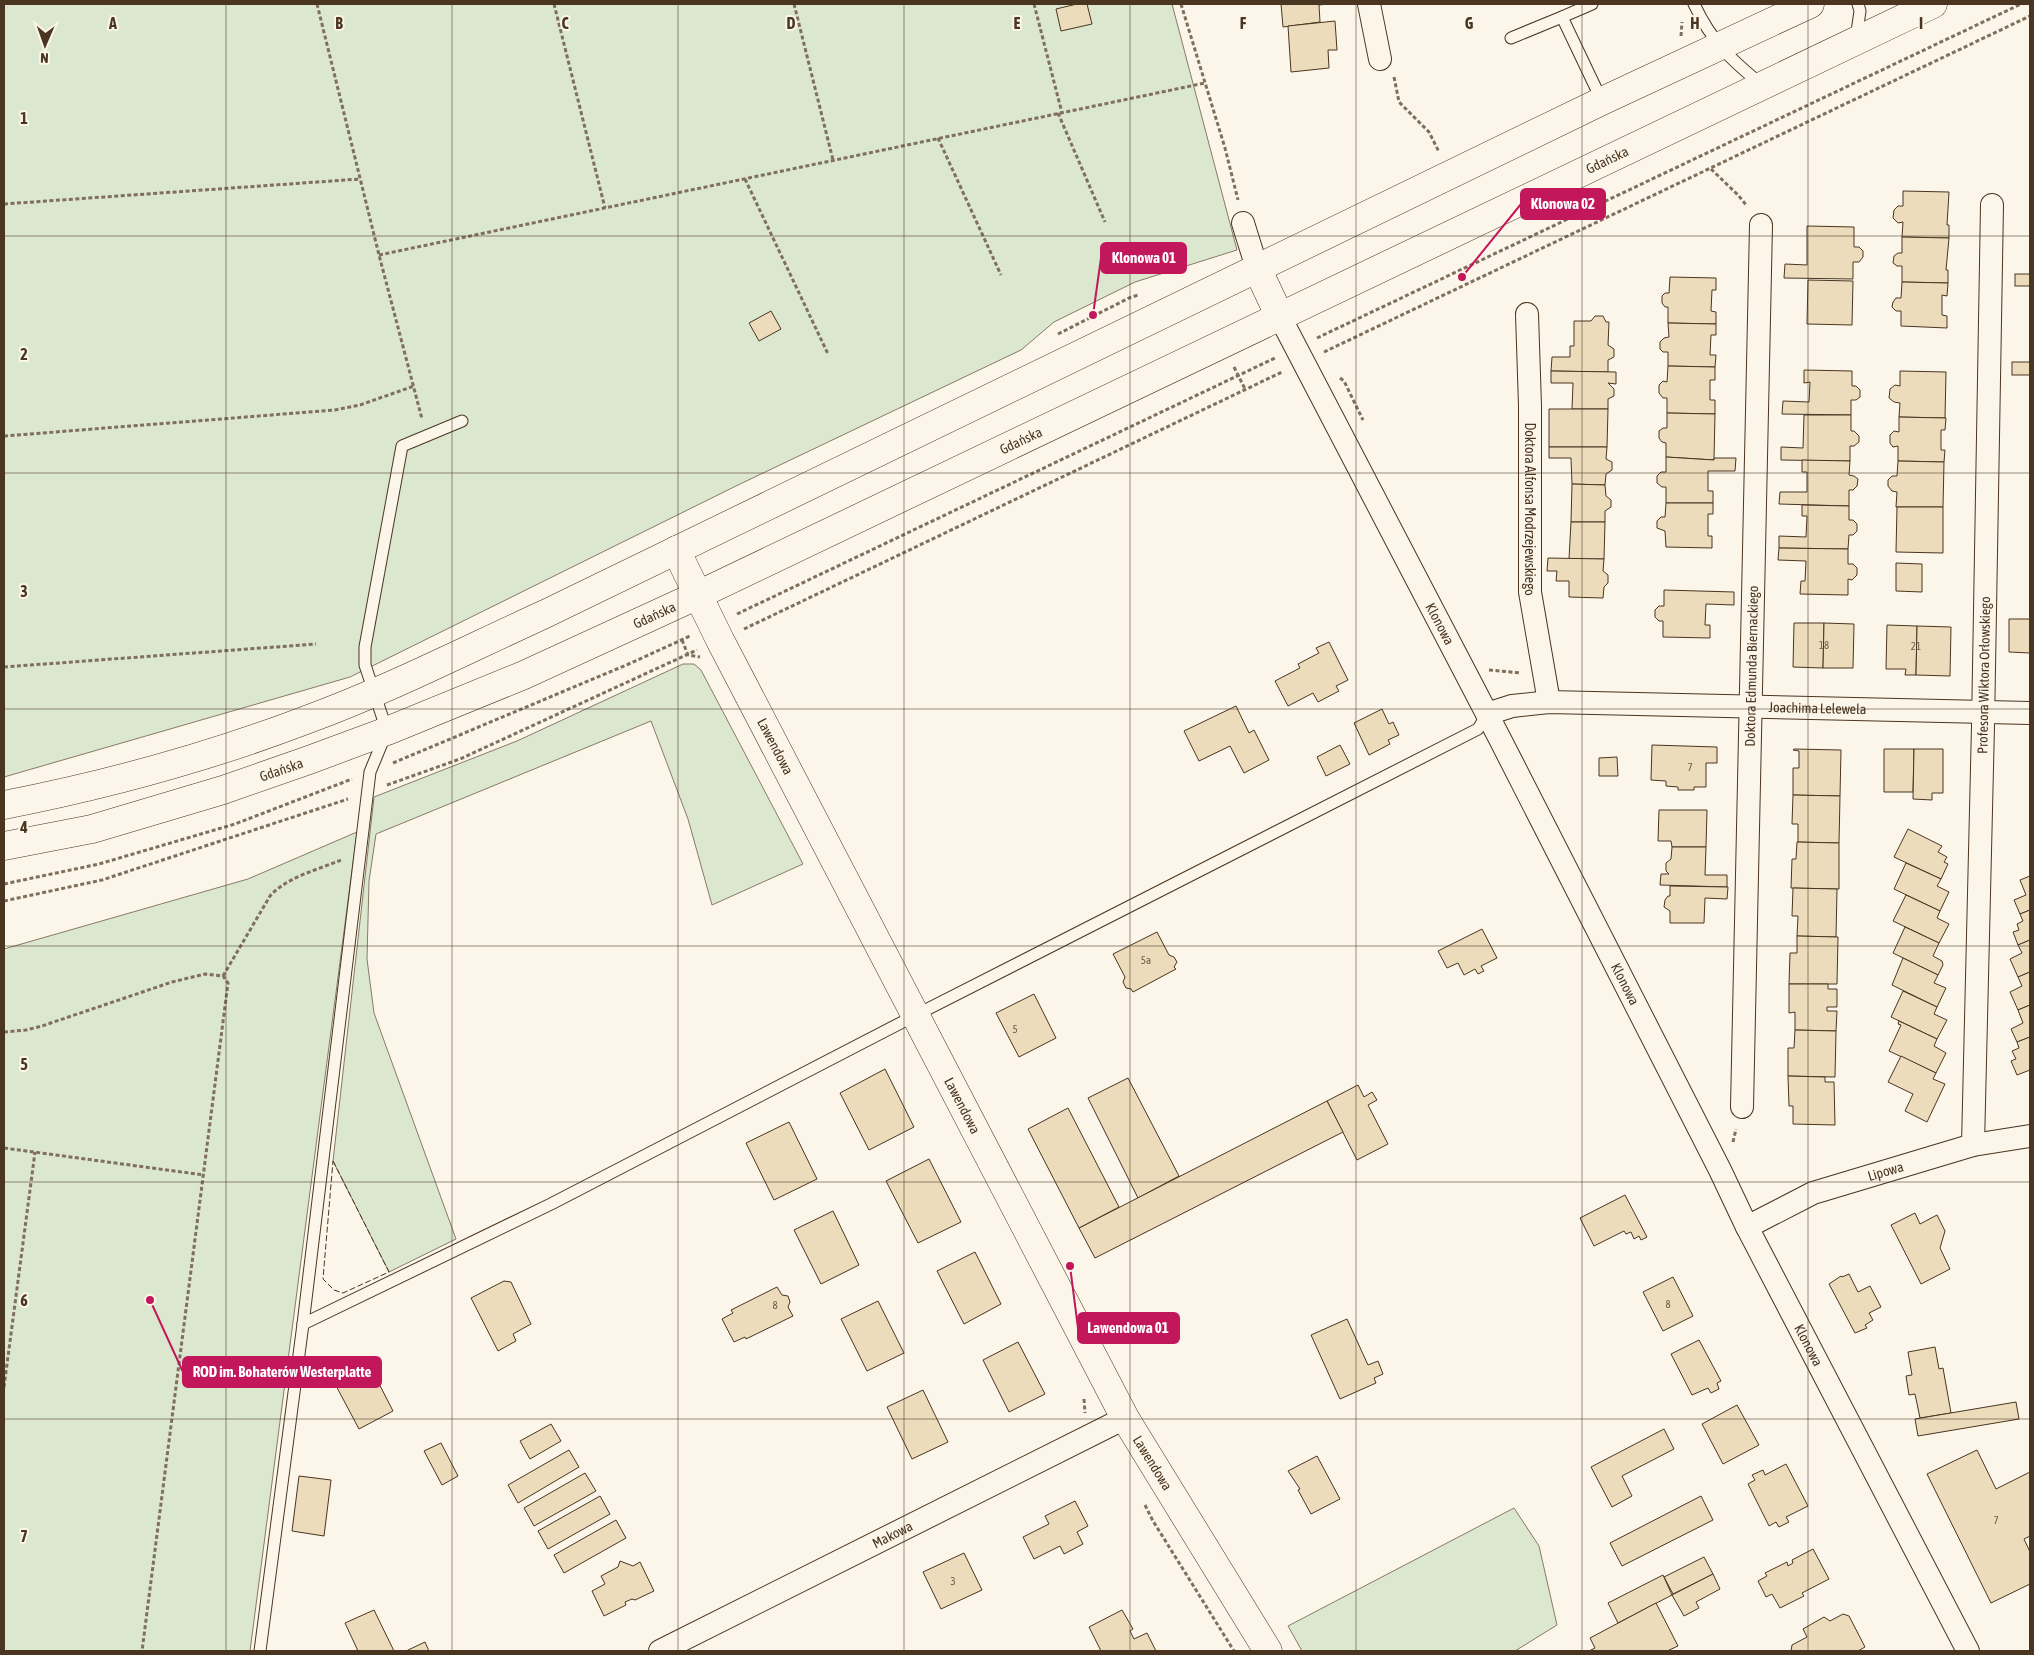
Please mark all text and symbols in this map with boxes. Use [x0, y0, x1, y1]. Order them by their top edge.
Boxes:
text: A [108, 14, 117, 32]
text: B [335, 14, 343, 32]
text: C [561, 14, 569, 32]
text: D [787, 14, 796, 32]
text: E [1014, 14, 1021, 32]
text: F [1240, 14, 1247, 32]
text: G [1465, 14, 1474, 32]
text: H [1690, 14, 1700, 32]
text: I [1919, 14, 1923, 32]
north arrow [20, 20, 70, 70]
text: N [40, 50, 49, 66]
text: 1 [20, 109, 28, 127]
street label: Gdańska [1583, 143, 1631, 177]
callout: Klonowa 02 [1521, 189, 1605, 219]
text: Klonowa 02 [1531, 195, 1595, 212]
callout: Klonowa 01 [1101, 243, 1186, 273]
text: Klonowa 01 [1112, 249, 1176, 266]
text: 2 [20, 345, 28, 363]
street label: Doktora Alfonsa Modrzejewskiego [1522, 422, 1538, 597]
street label: Gdańska [997, 424, 1045, 457]
text: 3 [20, 582, 28, 600]
street label: Doktora Edmunda Biernackiego [1742, 585, 1761, 747]
street label: Profesora Wiktora Orłowskiego [1974, 596, 1993, 754]
street label: Gdańska [630, 598, 678, 632]
street label: Klonowa [1422, 600, 1457, 647]
house number: 18 [1819, 639, 1829, 651]
house number: 21 [1911, 640, 1921, 652]
street label: Joachima Lelewela [1768, 699, 1867, 717]
street label: Lawendowa [754, 715, 797, 777]
street label: Gdańska [257, 755, 305, 785]
house number: 7 [1687, 761, 1693, 773]
text: 4 [19, 818, 28, 836]
house number: 5a [1141, 954, 1151, 966]
street label: Klonowa [1608, 960, 1642, 1008]
house number: 5 [1012, 1023, 1018, 1035]
text: 5 [20, 1055, 28, 1073]
street label: Lawendowa [941, 1075, 984, 1136]
street label: Lipowa [1866, 1158, 1905, 1184]
text: 6 [20, 1291, 28, 1309]
house number: 8 [1665, 1298, 1671, 1310]
house number: 8 [772, 1299, 778, 1311]
callout: Lawendowa 01 [1078, 1313, 1179, 1343]
text: Lawendowa 01 [1087, 1319, 1169, 1336]
street label: Klonowa [1791, 1321, 1826, 1369]
callout: ROD im. Bohaterów Westerplatte [183, 1357, 381, 1387]
text: ROD im. Bohaterów Westerplatte [193, 1363, 371, 1380]
street label: Lawendowa [1130, 1433, 1175, 1493]
house number: 7 [1993, 1514, 1999, 1526]
street label: Makowa [870, 1518, 915, 1551]
text: 7 [20, 1527, 28, 1545]
house number: 3 [950, 1575, 956, 1587]

